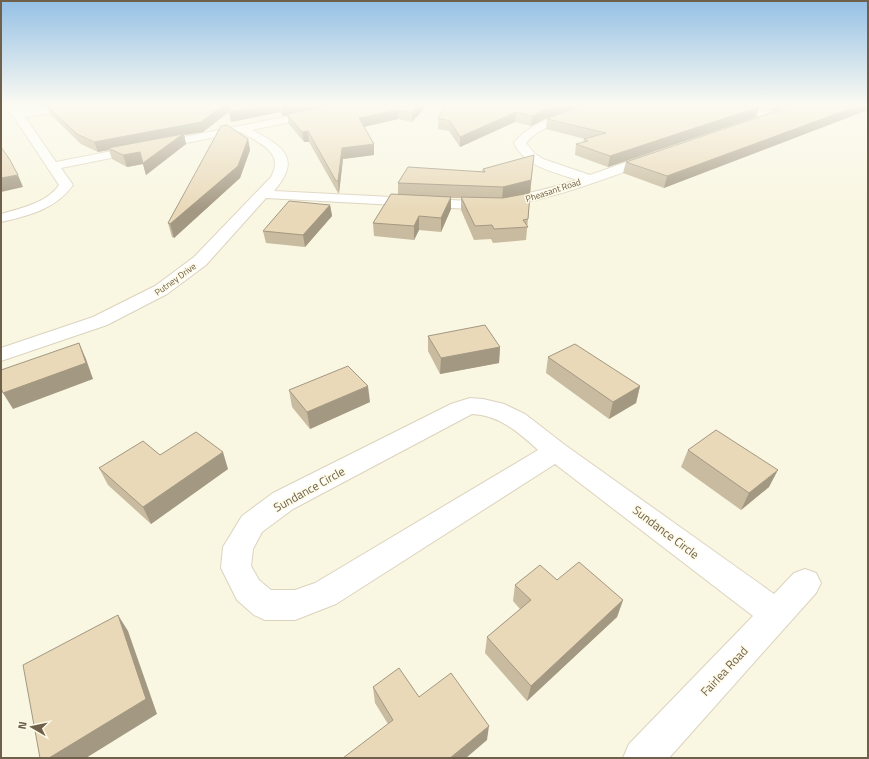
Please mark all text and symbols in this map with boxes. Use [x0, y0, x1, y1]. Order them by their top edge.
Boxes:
street label: Pheasant Road [524, 175, 583, 205]
street label: Putney Drive [152, 259, 199, 299]
street label: Sundance Circle [270, 461, 348, 517]
street label: Sundance Circle [629, 501, 703, 563]
street label: Fairlea Road [696, 642, 752, 700]
north arrow [12, 707, 52, 747]
text: N [14, 720, 31, 730]

